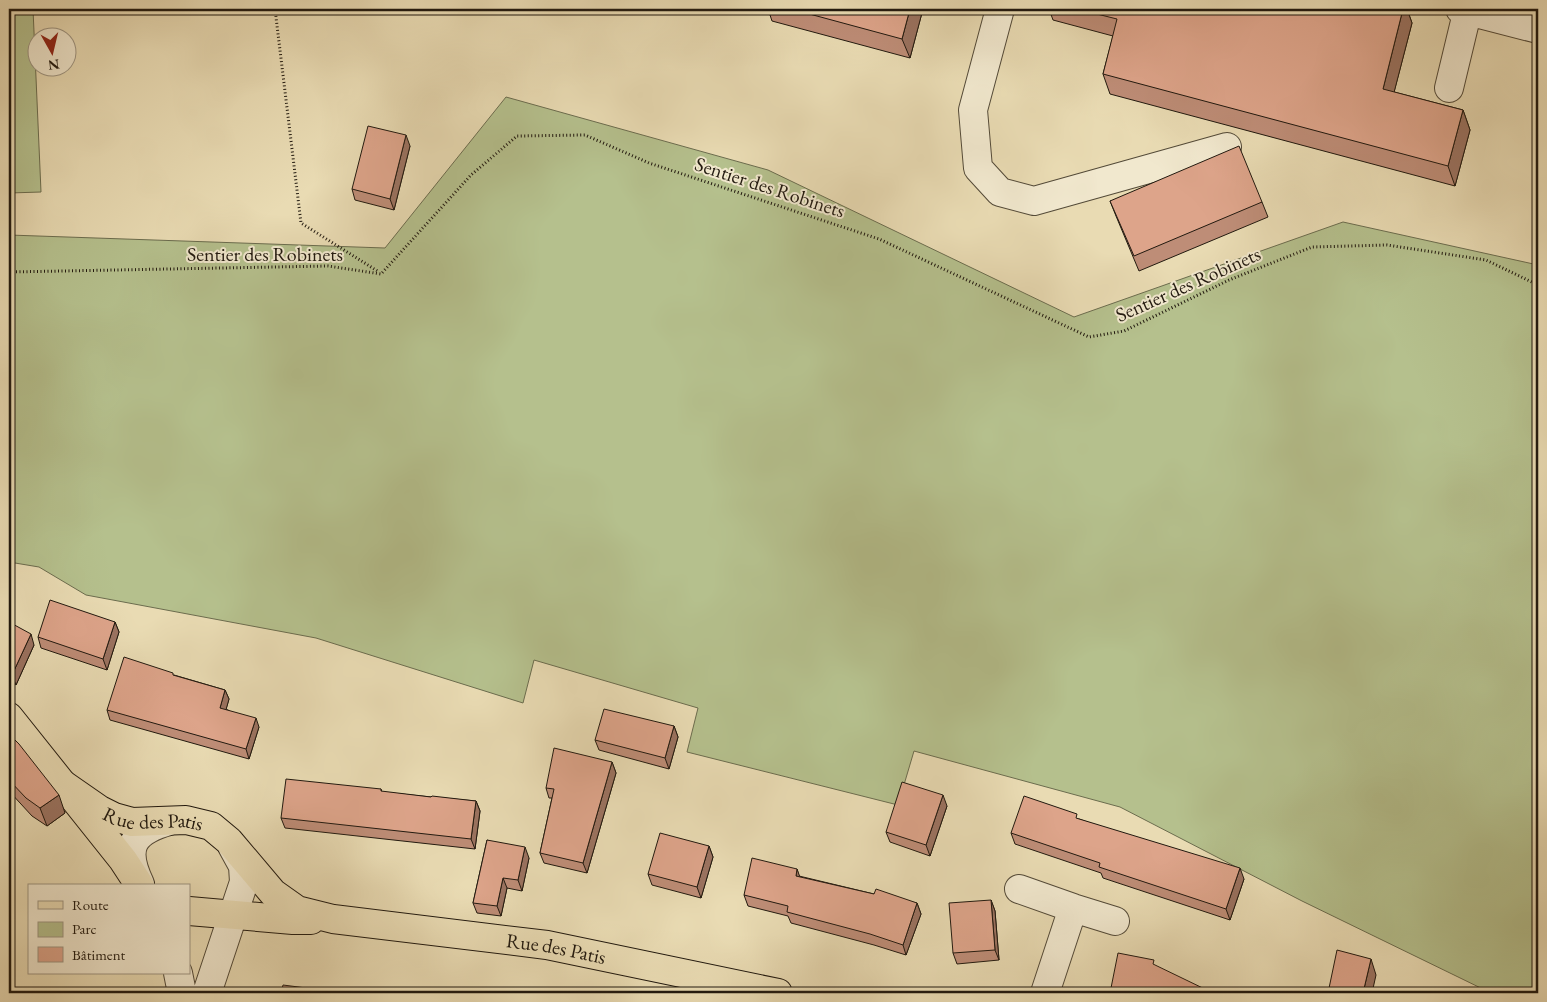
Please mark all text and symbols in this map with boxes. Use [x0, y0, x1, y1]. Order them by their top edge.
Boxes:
north arrow [28, 28, 78, 78]
text: N [46, 55, 61, 75]
street label: Sentier des Robinets [692, 151, 848, 223]
street label: Sentier des Robinets [1111, 240, 1265, 328]
street label: Sentier des Robinets [187, 241, 343, 267]
street label: Rue des Patis [98, 801, 206, 837]
legend [28, 884, 190, 974]
text: Route [72, 895, 109, 914]
text: Parc [72, 919, 97, 938]
street label: Rue des Patis [505, 927, 608, 970]
text: Bâtiment [72, 945, 126, 964]

